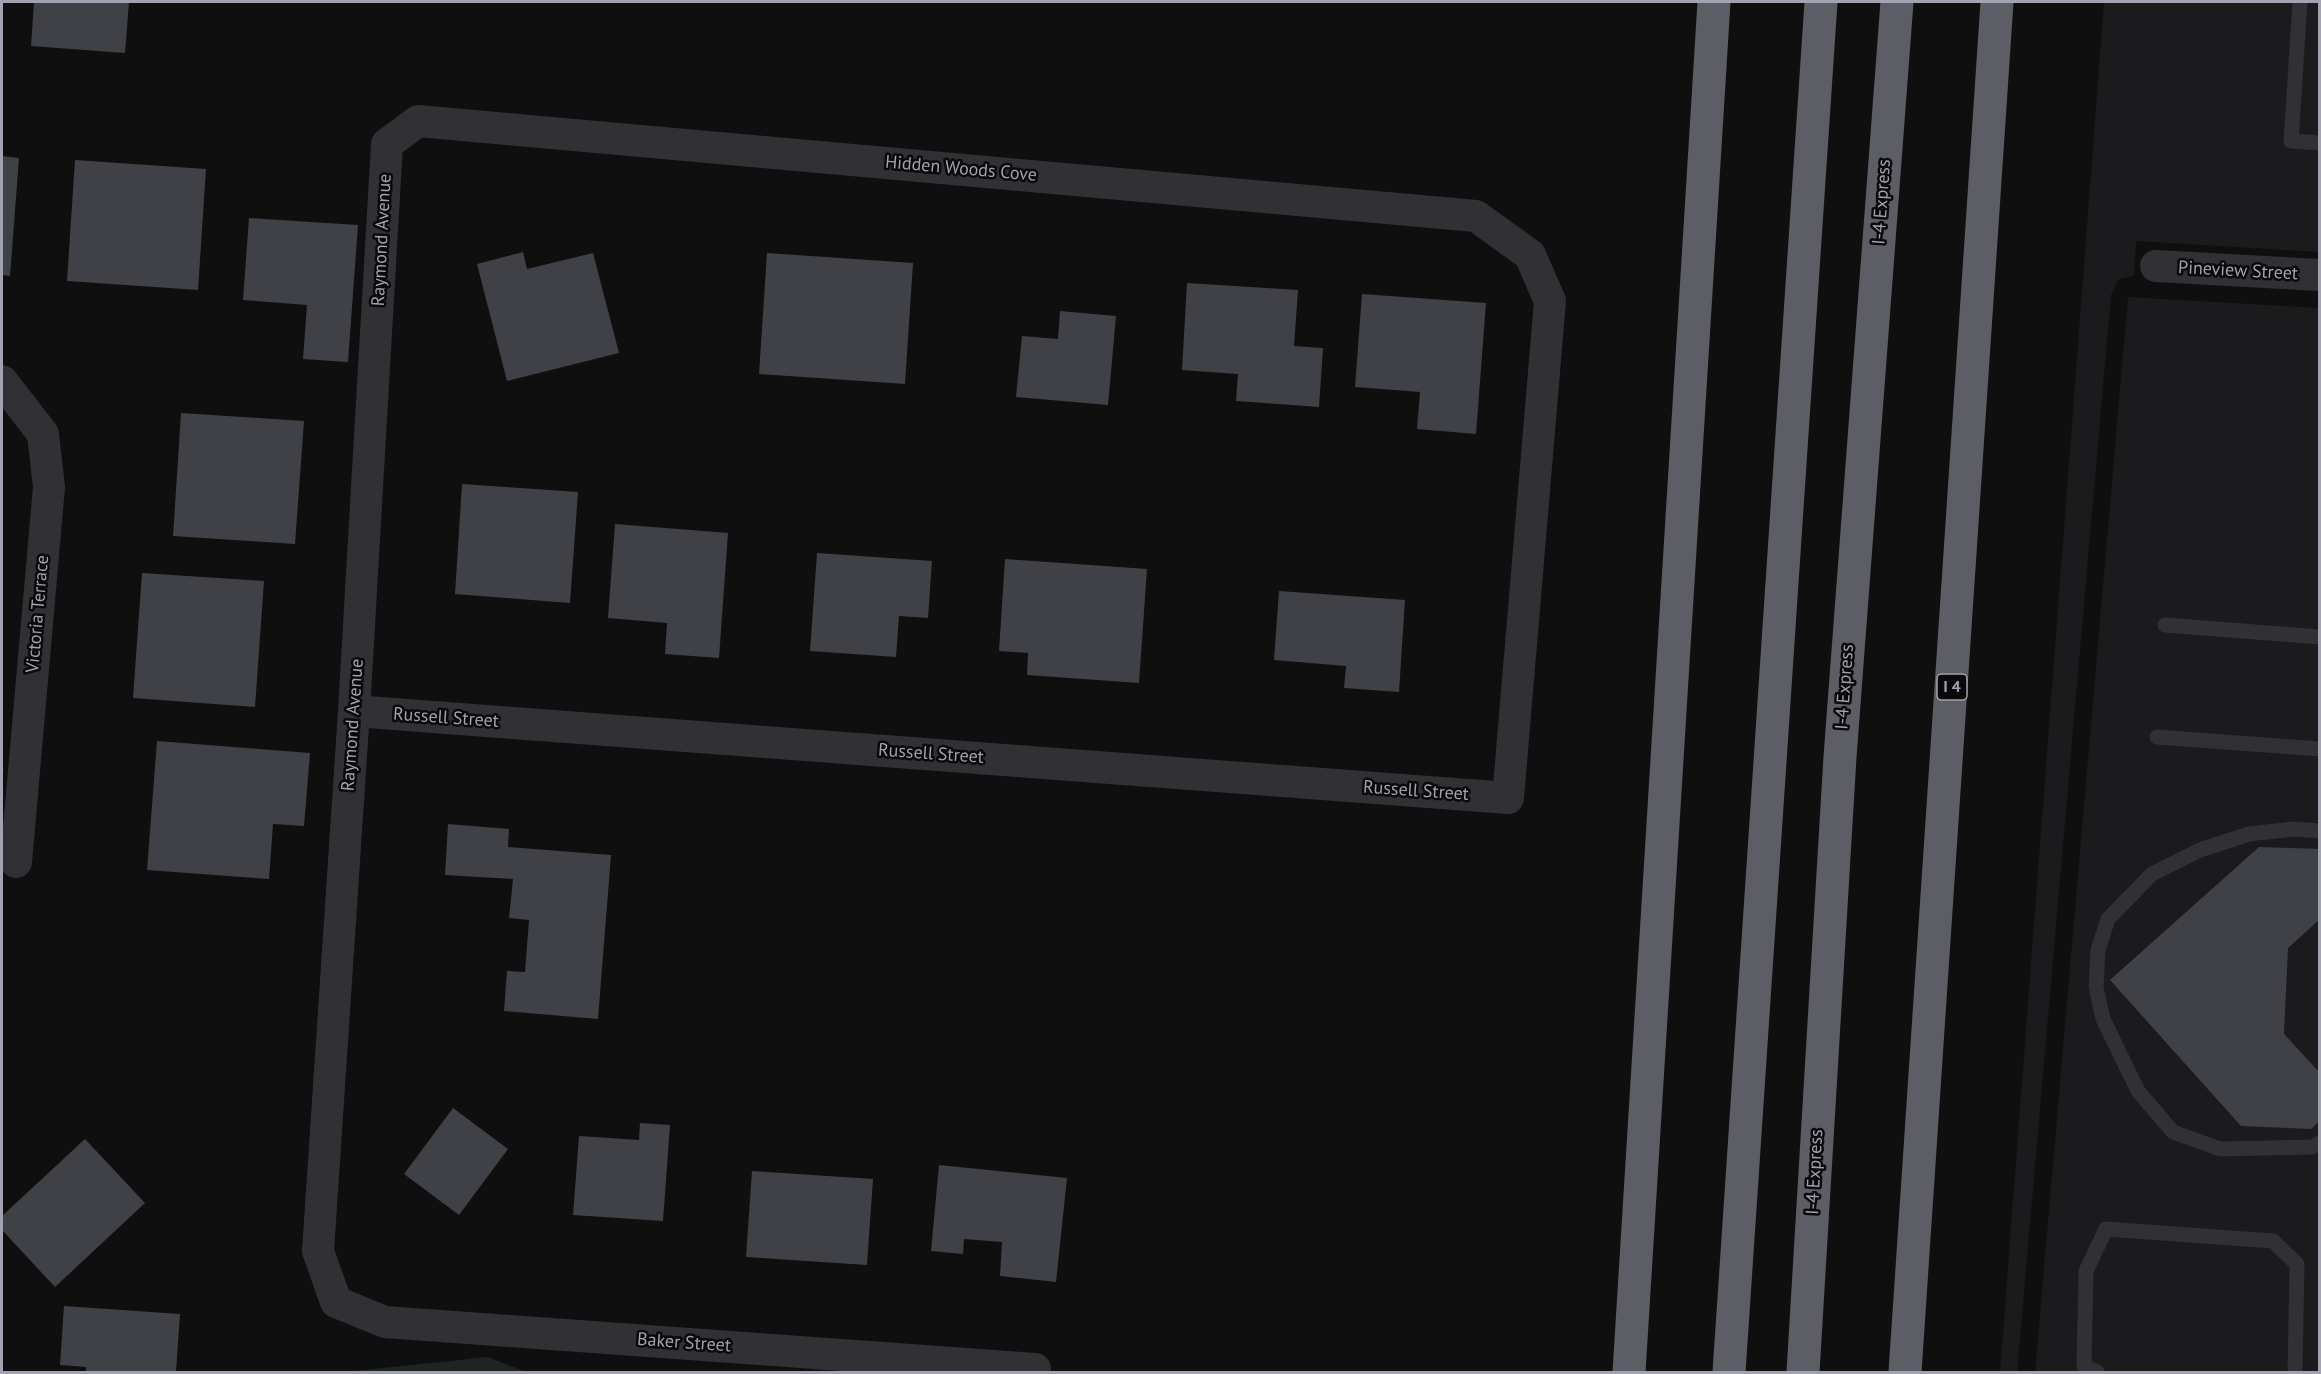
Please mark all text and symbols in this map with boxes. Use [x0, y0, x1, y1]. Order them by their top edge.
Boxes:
street label: Hidden Woods Cove [884, 152, 1038, 186]
street label: I-4 Express [1868, 159, 1896, 245]
street label: Raymond Avenue [368, 173, 396, 307]
street label: Pineview Street [2178, 257, 2298, 285]
street label: Victoria Terrace [22, 554, 54, 674]
street label: I-4 Express [1831, 644, 1859, 730]
street label: Raymond Avenue [338, 658, 368, 792]
road number: I 4 [1937, 674, 1967, 700]
street label: Russell Street [392, 704, 500, 732]
street label: Russell Street [877, 740, 985, 768]
street label: Russell Street [1362, 777, 1470, 805]
street label: I-4 Express [1802, 1129, 1828, 1215]
street label: Baker Street [636, 1329, 732, 1357]

